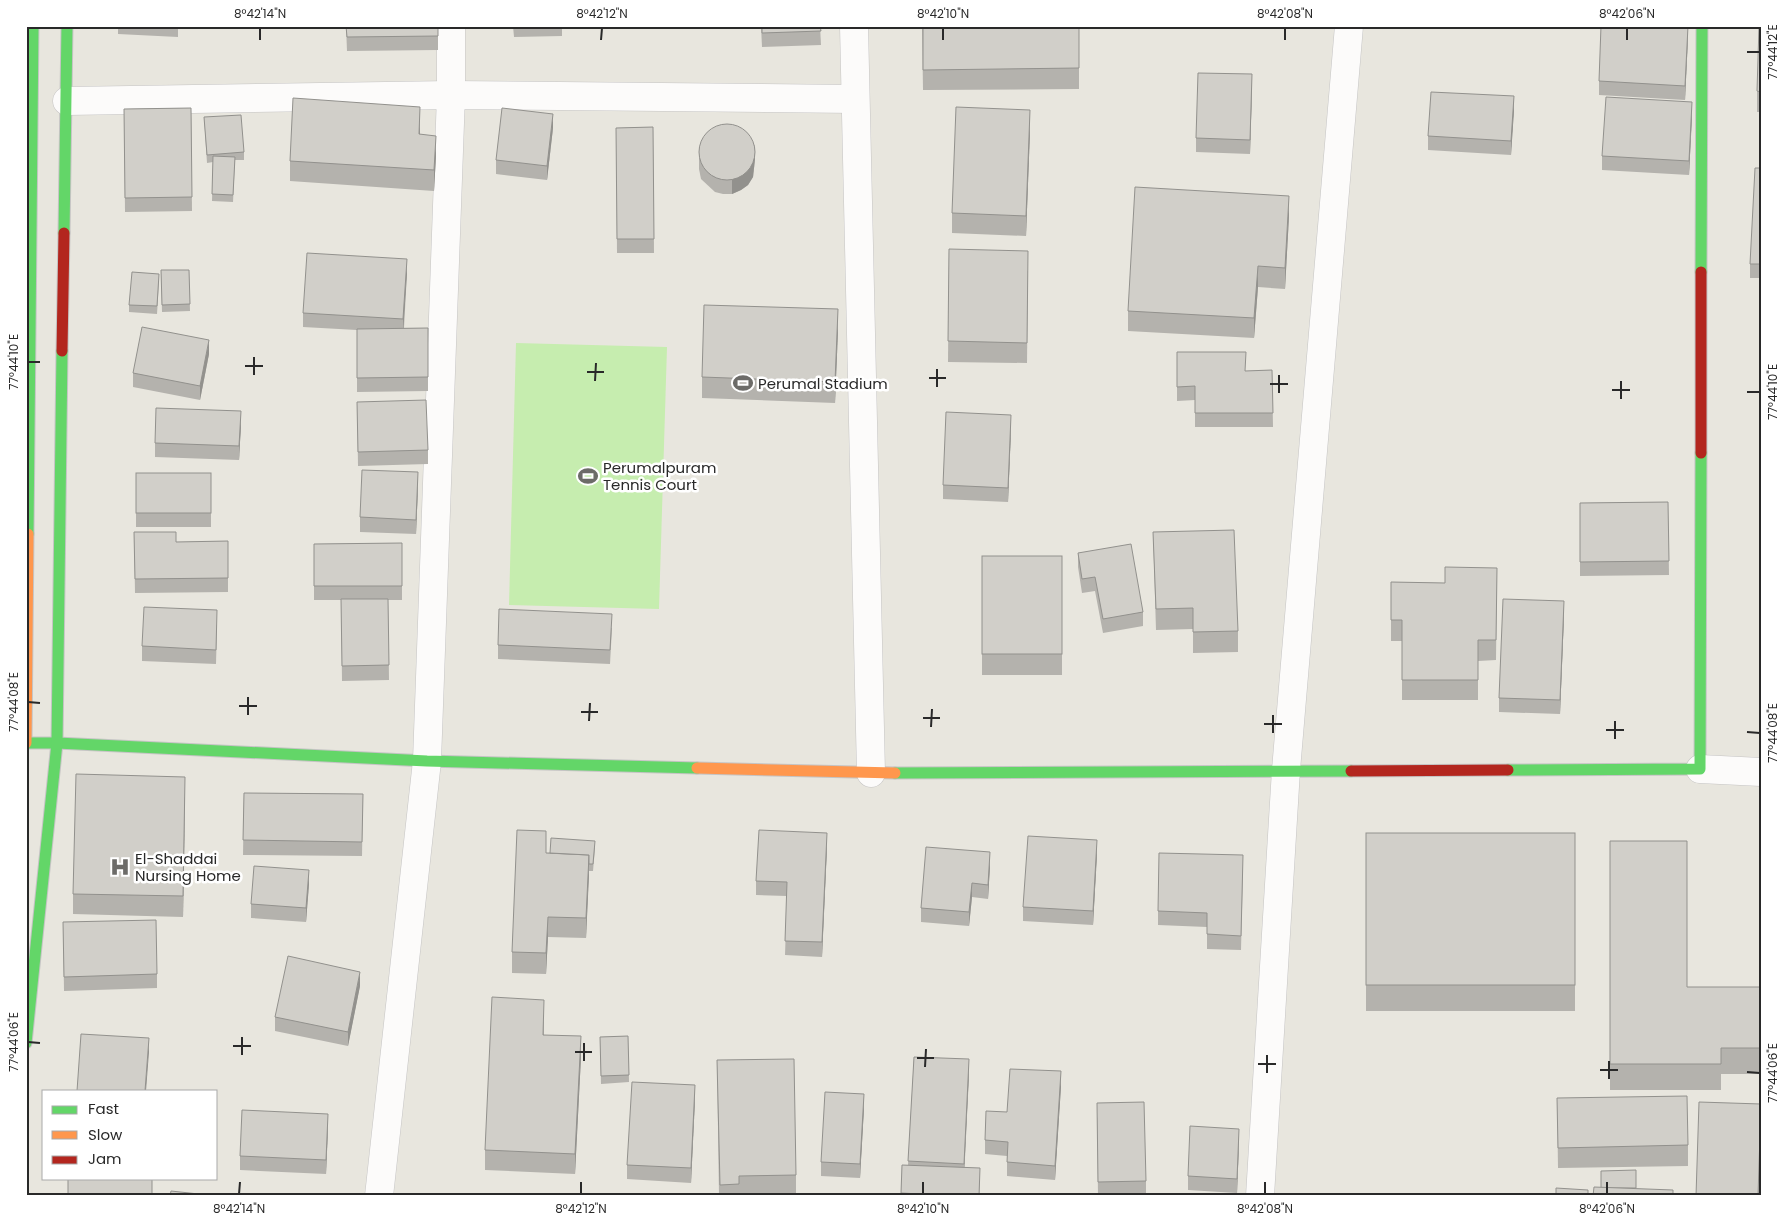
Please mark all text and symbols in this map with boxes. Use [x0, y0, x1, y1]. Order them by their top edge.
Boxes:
text: 8°42'14"N [234, 5, 286, 22]
text: 8°42'12"N [576, 5, 628, 22]
text: 8°42'10"N [917, 5, 969, 22]
text: 8°42'08"N [1257, 5, 1313, 22]
text: 8°42'06"N [1599, 5, 1655, 22]
text: 77°44'12"E [1764, 24, 1781, 80]
text: 77°44'10"E [5, 334, 22, 390]
text: 77°44'10"E [1764, 364, 1781, 420]
sports icon: Perumal Stadium [732, 372, 754, 394]
place label: Perumal Stadium [758, 373, 888, 394]
place label: Perumalpuram Tennis Court [603, 457, 716, 495]
sports icon: Perumalpuram Tennis Court [577, 465, 599, 487]
text: 77°44'08"E [5, 672, 22, 732]
text: 77°44'08"E [1764, 703, 1781, 763]
place label: El-Shaddai Nursing Home [135, 848, 241, 886]
hospital icon: El-Shaddai Nursing Home [109, 856, 131, 878]
text: 77°44'06"E [5, 1012, 22, 1072]
text: 77°44'06"E [1764, 1043, 1781, 1103]
legend [42, 1090, 218, 1180]
text: Fast [88, 1098, 119, 1119]
text: Slow [88, 1124, 123, 1145]
text: Jam [88, 1148, 122, 1169]
text: 8°42'14"N [213, 1200, 265, 1217]
text: 8°42'12"N [555, 1200, 607, 1217]
text: 8°42'10"N [897, 1200, 949, 1217]
text: 8°42'08"N [1237, 1200, 1293, 1217]
text: 8°42'06"N [1579, 1200, 1635, 1217]

